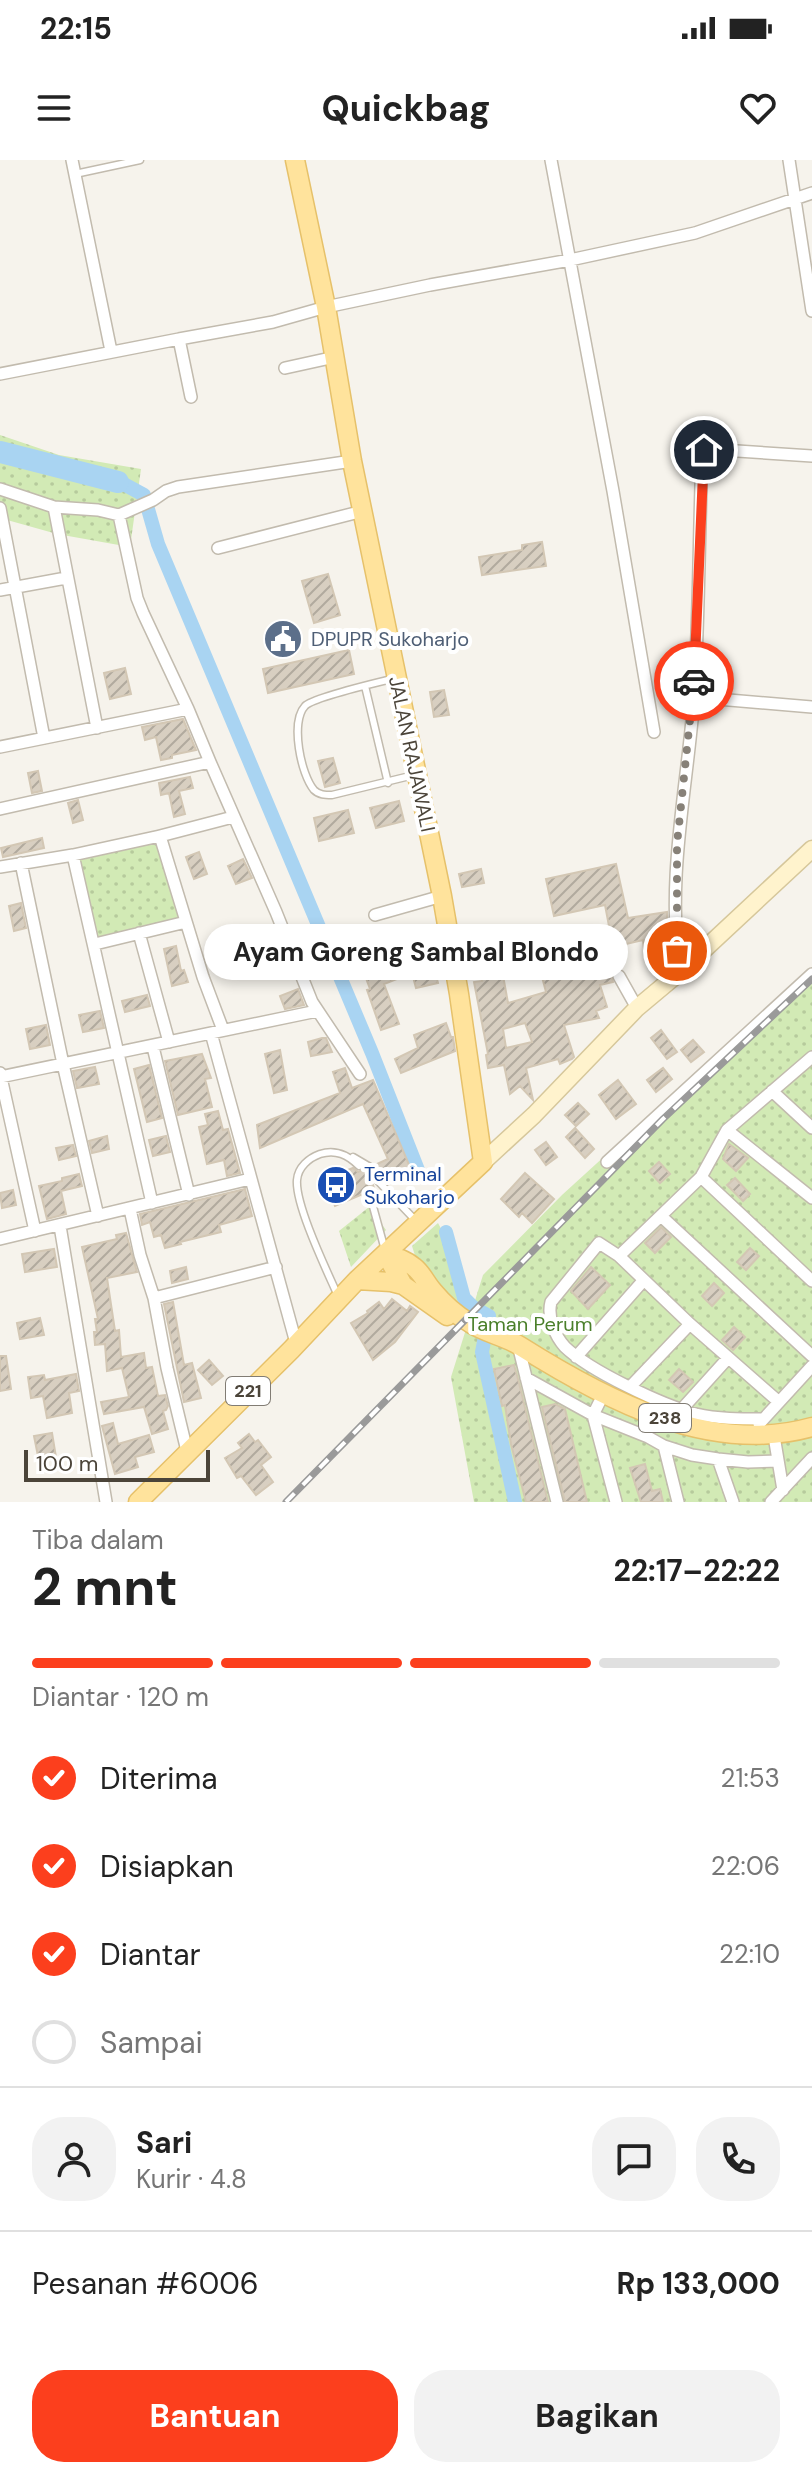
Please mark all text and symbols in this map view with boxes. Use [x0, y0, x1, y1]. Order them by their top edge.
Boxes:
text: 22:15 [40, 9, 112, 48]
text: Quickbag [321, 85, 491, 132]
icon: menu [32, 86, 76, 130]
icon: heart [736, 86, 780, 130]
pin [670, 416, 738, 484]
icon: home [682, 428, 726, 472]
public building icon: DPUPR Sukoharjo [262, 618, 304, 660]
place label: DPUPR Sukoharjo [311, 626, 469, 652]
courier [654, 641, 734, 721]
icon: car [672, 659, 716, 703]
street label: JALAN RAJAWALI [383, 674, 441, 834]
pin [643, 917, 711, 985]
callout: Ayam Goreng Sambal Blondo [205, 923, 629, 979]
icon: bag [655, 929, 699, 973]
text: Ayam Goreng Sambal Blondo [233, 935, 599, 969]
place label: Terminal Sukoharjo [364, 1161, 455, 1210]
bus stop icon: Terminal Sukoharjo [315, 1164, 357, 1206]
park label: Taman Perum [467, 1311, 593, 1337]
road number: 221 [226, 1377, 270, 1405]
road number: 238 [639, 1404, 691, 1432]
scale bar [24, 1446, 210, 1482]
text: 100 m [36, 1449, 98, 1478]
text: Tiba dalam [32, 1523, 164, 1557]
text: 22:17–22:22 [613, 1551, 780, 1590]
text: 2 mnt [32, 1553, 178, 1621]
text: Diantar · 120 m [32, 1680, 209, 1714]
icon: check [32, 1756, 76, 1800]
text: Diterima [100, 1759, 218, 1798]
text: 21:53 [720, 1761, 780, 1795]
icon: check [32, 1844, 76, 1888]
text: Disiapkan [100, 1847, 234, 1886]
text: 22:06 [711, 1849, 780, 1883]
icon: check [32, 1932, 76, 1976]
text: Diantar [100, 1935, 201, 1974]
text: 22:10 [719, 1937, 780, 1971]
text: Sampai [100, 2023, 203, 2062]
button: person [32, 2117, 116, 2201]
button: chat [592, 2117, 676, 2201]
button: phone [696, 2117, 780, 2201]
text: Sari [136, 2123, 192, 2162]
text: Kurir · 4.8 [136, 2162, 247, 2196]
text: Pesanan #6006 [32, 2264, 259, 2303]
text: Rp 133,000 [617, 2264, 780, 2303]
button: Bantuan [32, 2370, 398, 2462]
button: Bagikan [414, 2370, 780, 2462]

